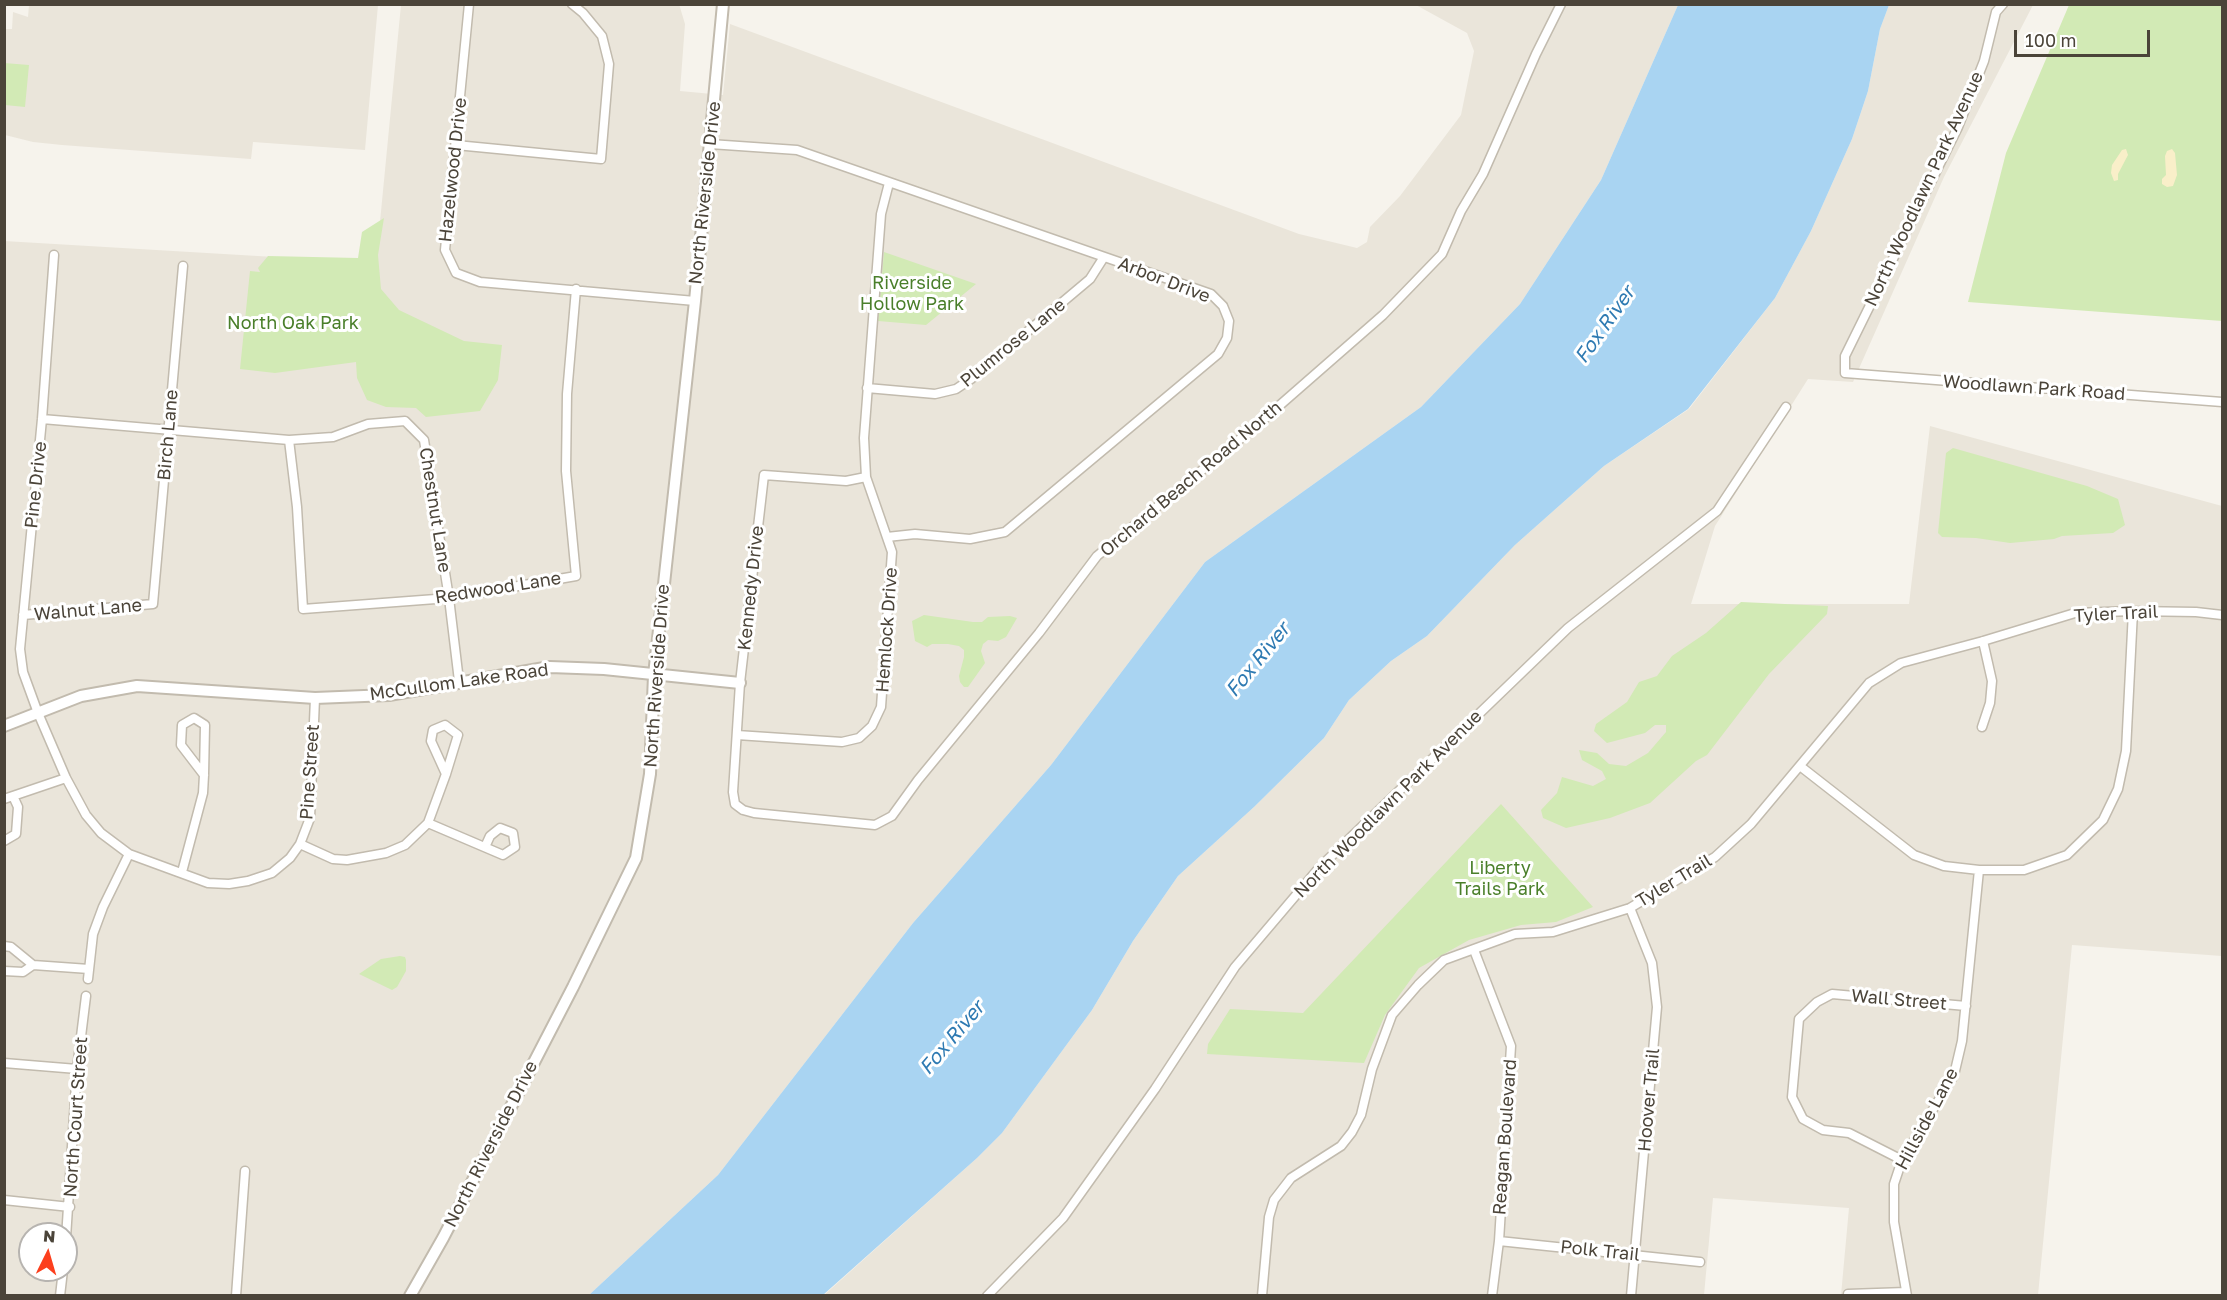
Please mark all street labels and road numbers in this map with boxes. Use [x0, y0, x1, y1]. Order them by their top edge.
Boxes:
street label: North Woodlawn Park Avenue [1860, 68, 1988, 310]
street label: Hazelwood Drive [435, 97, 471, 243]
street label: North Riverside Drive [685, 100, 725, 286]
street label: Arbor Drive [1115, 253, 1213, 307]
street label: Plumrose Lane [956, 294, 1070, 392]
street label: Woodlawn Park Road [1942, 371, 2126, 405]
street label: Birch Lane [153, 389, 183, 481]
street label: Orchard Beach Road North [1096, 397, 1286, 561]
street label: Pine Drive [21, 440, 51, 530]
street label: Chestnut Lane [414, 446, 456, 574]
street label: Kennedy Drive [734, 525, 768, 651]
street label: Redwood Lane [433, 567, 563, 609]
street label: Hemlock Drive [872, 567, 902, 693]
street label: North Riverside Drive [640, 584, 674, 768]
street label: Walnut Lane [33, 595, 143, 625]
street label: Tyler Trail [2073, 601, 2159, 627]
street label: McCullom Lake Road [368, 659, 550, 705]
street label: North Woodlawn Park Avenue [1290, 706, 1486, 902]
street label: Pine Street [296, 723, 324, 821]
street label: Tyler Trail [1632, 850, 1716, 912]
street label: Wall Street [1850, 985, 1948, 1015]
street label: North Court Street [60, 1036, 92, 1198]
street label: Hoover Trail [1634, 1047, 1664, 1153]
street label: North Riverside Drive [440, 1057, 542, 1231]
street label: Reagan Boulevard [1489, 1058, 1521, 1216]
street label: Hillside Lane [1891, 1064, 1963, 1174]
street label: Polk Trail [1559, 1236, 1641, 1266]

